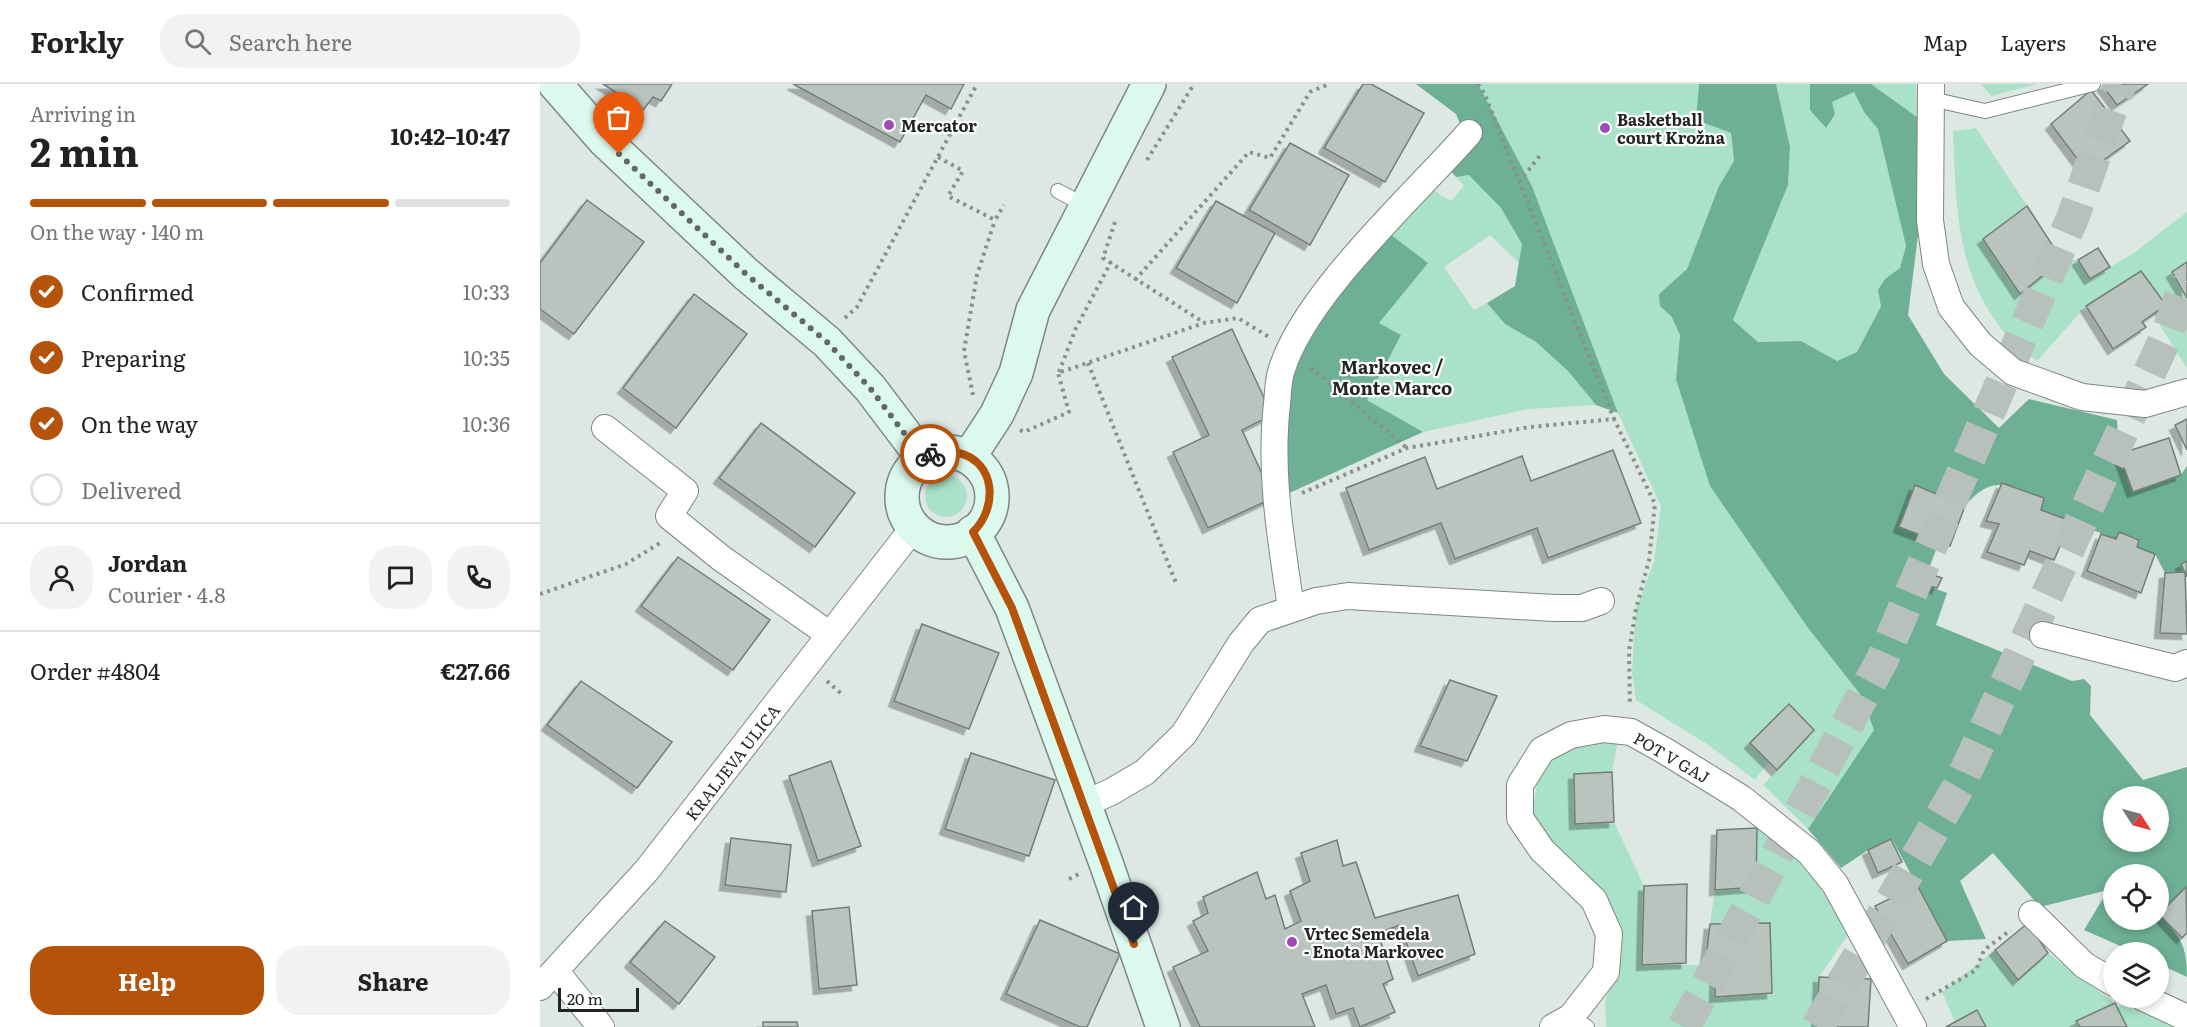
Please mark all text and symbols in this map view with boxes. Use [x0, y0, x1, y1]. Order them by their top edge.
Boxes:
search box [160, 14, 580, 68]
text: Forkly [30, 20, 124, 62]
icon: search [181, 25, 214, 58]
text: Search here [229, 25, 352, 58]
text: Map [1923, 26, 1968, 57]
text: Layers [2001, 26, 2066, 57]
text: Share [2099, 26, 2157, 57]
pin [593, 92, 644, 154]
text: Arriving in [30, 98, 136, 128]
icon: bag [602, 101, 635, 134]
place label: Basketball court Krožna [1617, 107, 1726, 149]
place label: Mercator [901, 113, 977, 137]
marker: Mercator [882, 118, 896, 132]
text: 10:42–10:47 [391, 119, 510, 152]
text: 2 min [30, 121, 139, 179]
marker: Basketball court Krožna [1598, 121, 1612, 135]
text: On the way · 140 m [30, 216, 204, 246]
icon: check [30, 275, 63, 308]
text: Confirmed [81, 275, 194, 308]
text: 10:33 [463, 276, 510, 306]
icon: check [30, 341, 63, 374]
text: Preparing [81, 341, 185, 374]
text: 10:35 [463, 342, 510, 372]
district label: Markovec / Monte Marco [1332, 353, 1452, 401]
icon: check [30, 407, 63, 440]
text: On the way [81, 407, 198, 440]
text: 10:36 [462, 408, 510, 438]
courier [900, 424, 960, 484]
icon: bike [914, 438, 947, 471]
text: Delivered [81, 473, 182, 506]
button: person [30, 546, 93, 609]
text: Jordan [108, 546, 187, 579]
button: chat [369, 546, 432, 609]
button: phone [447, 546, 510, 609]
text: Courier · 4.8 [108, 579, 225, 609]
text: Order #4804 [30, 654, 160, 687]
text: €27.66 [441, 654, 510, 687]
street label: KRALJEVA ULICA [679, 699, 785, 825]
street label: POT V GAJ [1630, 726, 1714, 788]
north arrow [2103, 786, 2169, 852]
map controls [2103, 786, 2169, 1008]
button: locate [2103, 864, 2169, 930]
pin [1108, 882, 1159, 944]
icon: home [1117, 891, 1150, 924]
place label: Vrtec Semedela - Enota Markovec [1304, 921, 1444, 963]
marker: Vrtec Semedela - Enota Markovec [1285, 935, 1299, 949]
button: layers [2103, 942, 2169, 1008]
button: Help [30, 946, 264, 1015]
button: Share [276, 946, 510, 1015]
scale bar [558, 985, 639, 1012]
text: 20 m [567, 986, 603, 1010]

